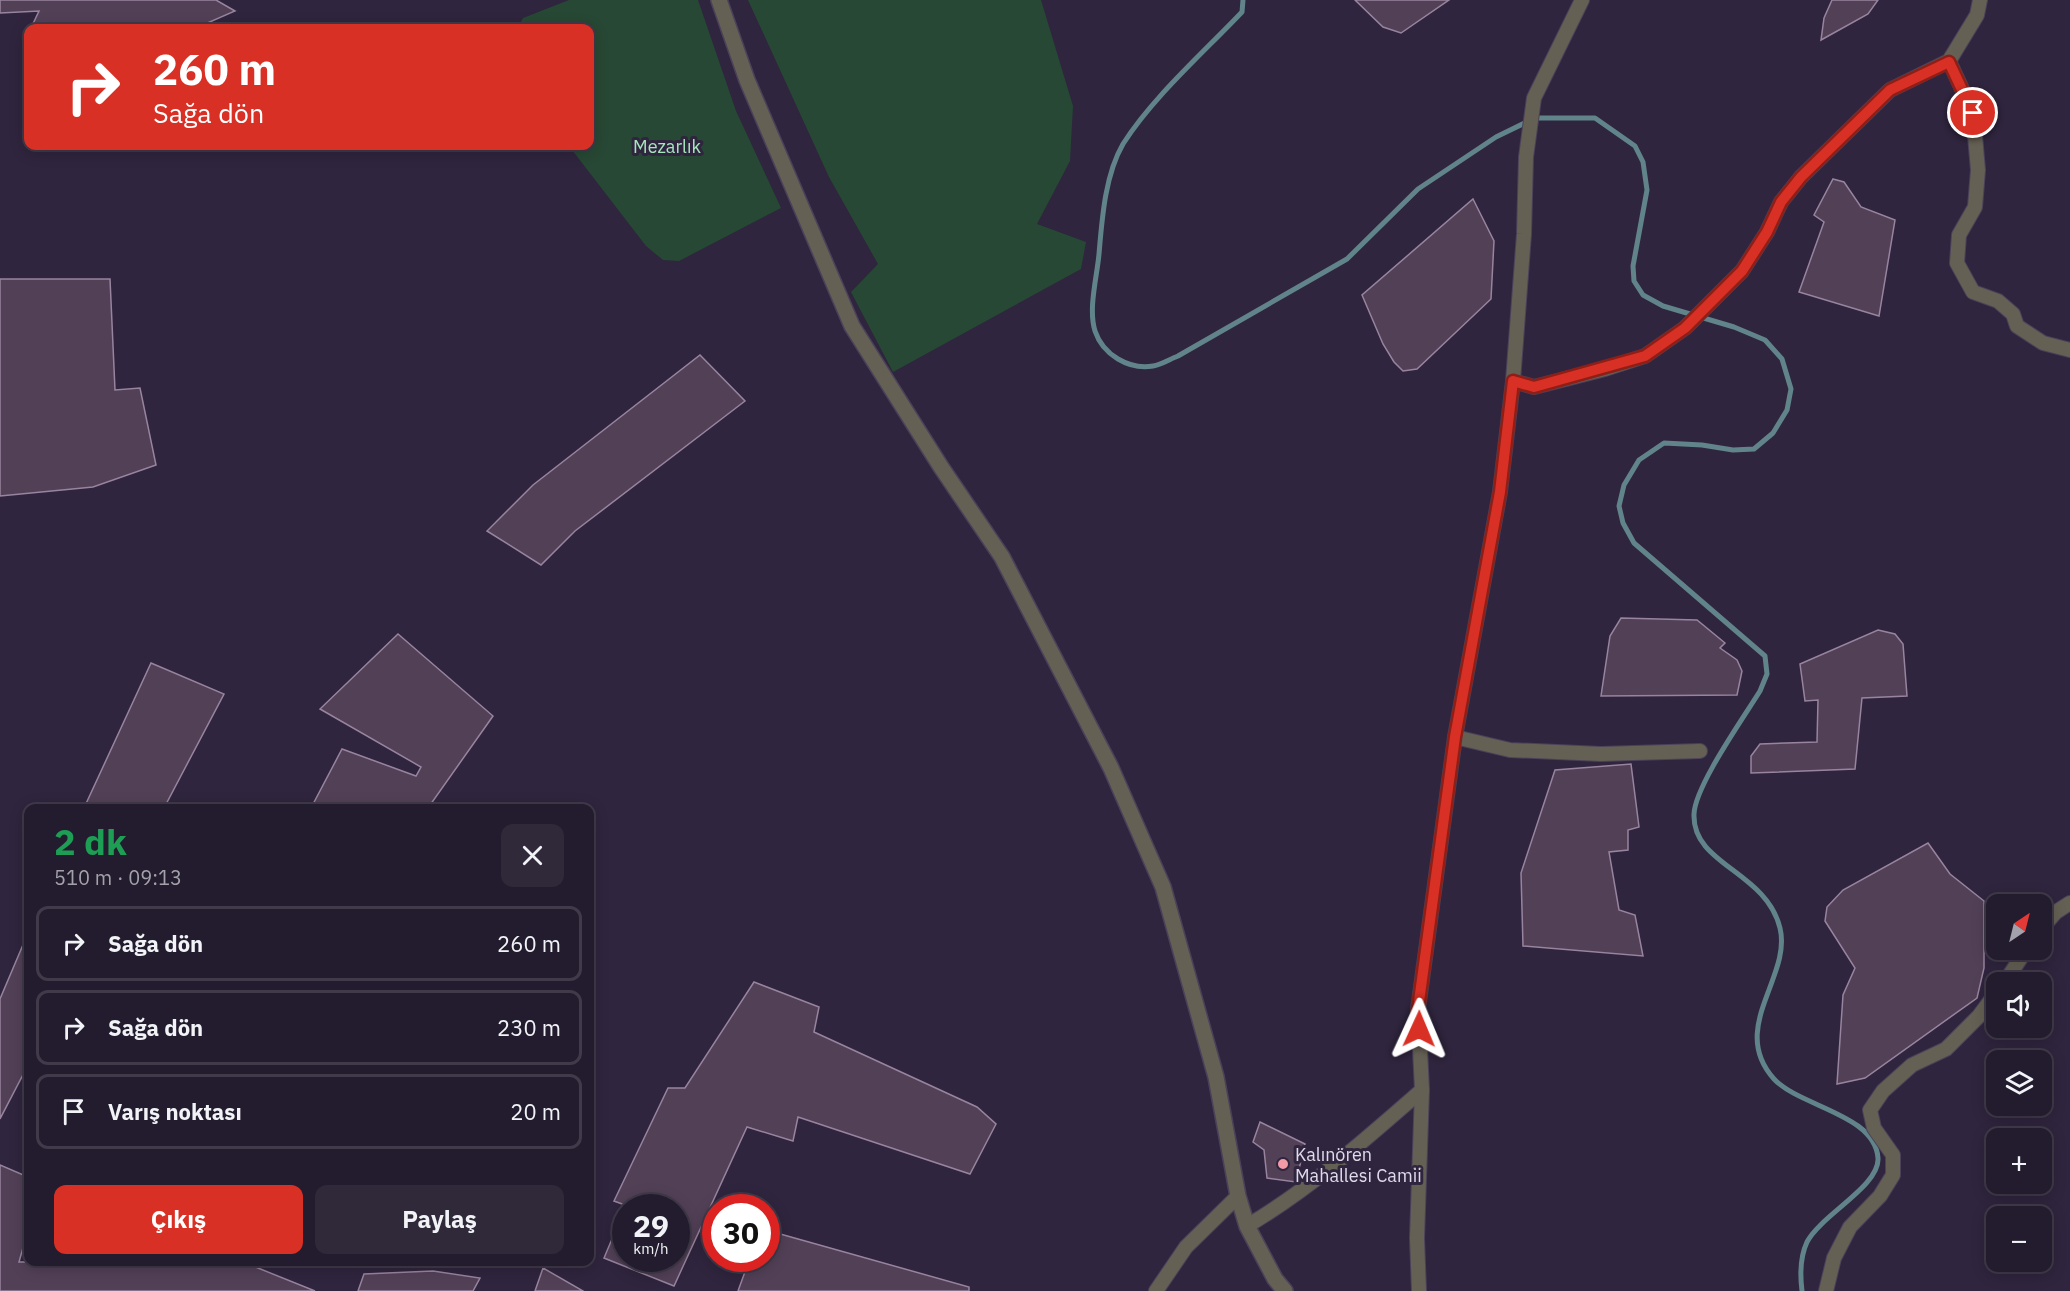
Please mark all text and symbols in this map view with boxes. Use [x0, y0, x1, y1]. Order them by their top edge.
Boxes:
text: 260 m [153, 42, 276, 97]
icon: right [54, 48, 132, 126]
pin [1947, 87, 1998, 138]
text: Sağa dön [153, 95, 264, 130]
icon: arrive [1956, 96, 1989, 129]
park label: Mezarlık [633, 135, 701, 158]
text: 2 dk [54, 818, 127, 865]
button: close [501, 824, 564, 887]
text: 510 m · 09:13 [54, 864, 182, 891]
north arrow [1986, 894, 2052, 960]
map controls [1986, 894, 2052, 1272]
icon: right [57, 927, 90, 960]
text: Sağa dön [108, 929, 203, 958]
text: 260 m [497, 929, 561, 958]
button: sound [1986, 972, 2052, 1038]
position arrow [1387, 997, 1451, 1061]
icon: right [57, 1011, 90, 1044]
text: Sağa dön [108, 1013, 203, 1042]
text: 230 m [497, 1013, 561, 1042]
button: layers [1986, 1050, 2052, 1116]
icon: arrive [57, 1095, 90, 1128]
text: Varış noktası [108, 1097, 242, 1126]
text: 20 m [510, 1097, 561, 1126]
button: + [1986, 1128, 2052, 1194]
place label: Kalınören Mahallesi Camii [1295, 1143, 1422, 1187]
marker: Kalınören Mahallesi Camii [1276, 1157, 1290, 1171]
button: Çıkış [54, 1185, 303, 1254]
button: Paylaş [315, 1185, 564, 1254]
speed limit sign: 30 [702, 1194, 780, 1272]
text: 29 [633, 1206, 669, 1245]
button: − [1986, 1206, 2052, 1272]
text: km/h [633, 1239, 669, 1258]

